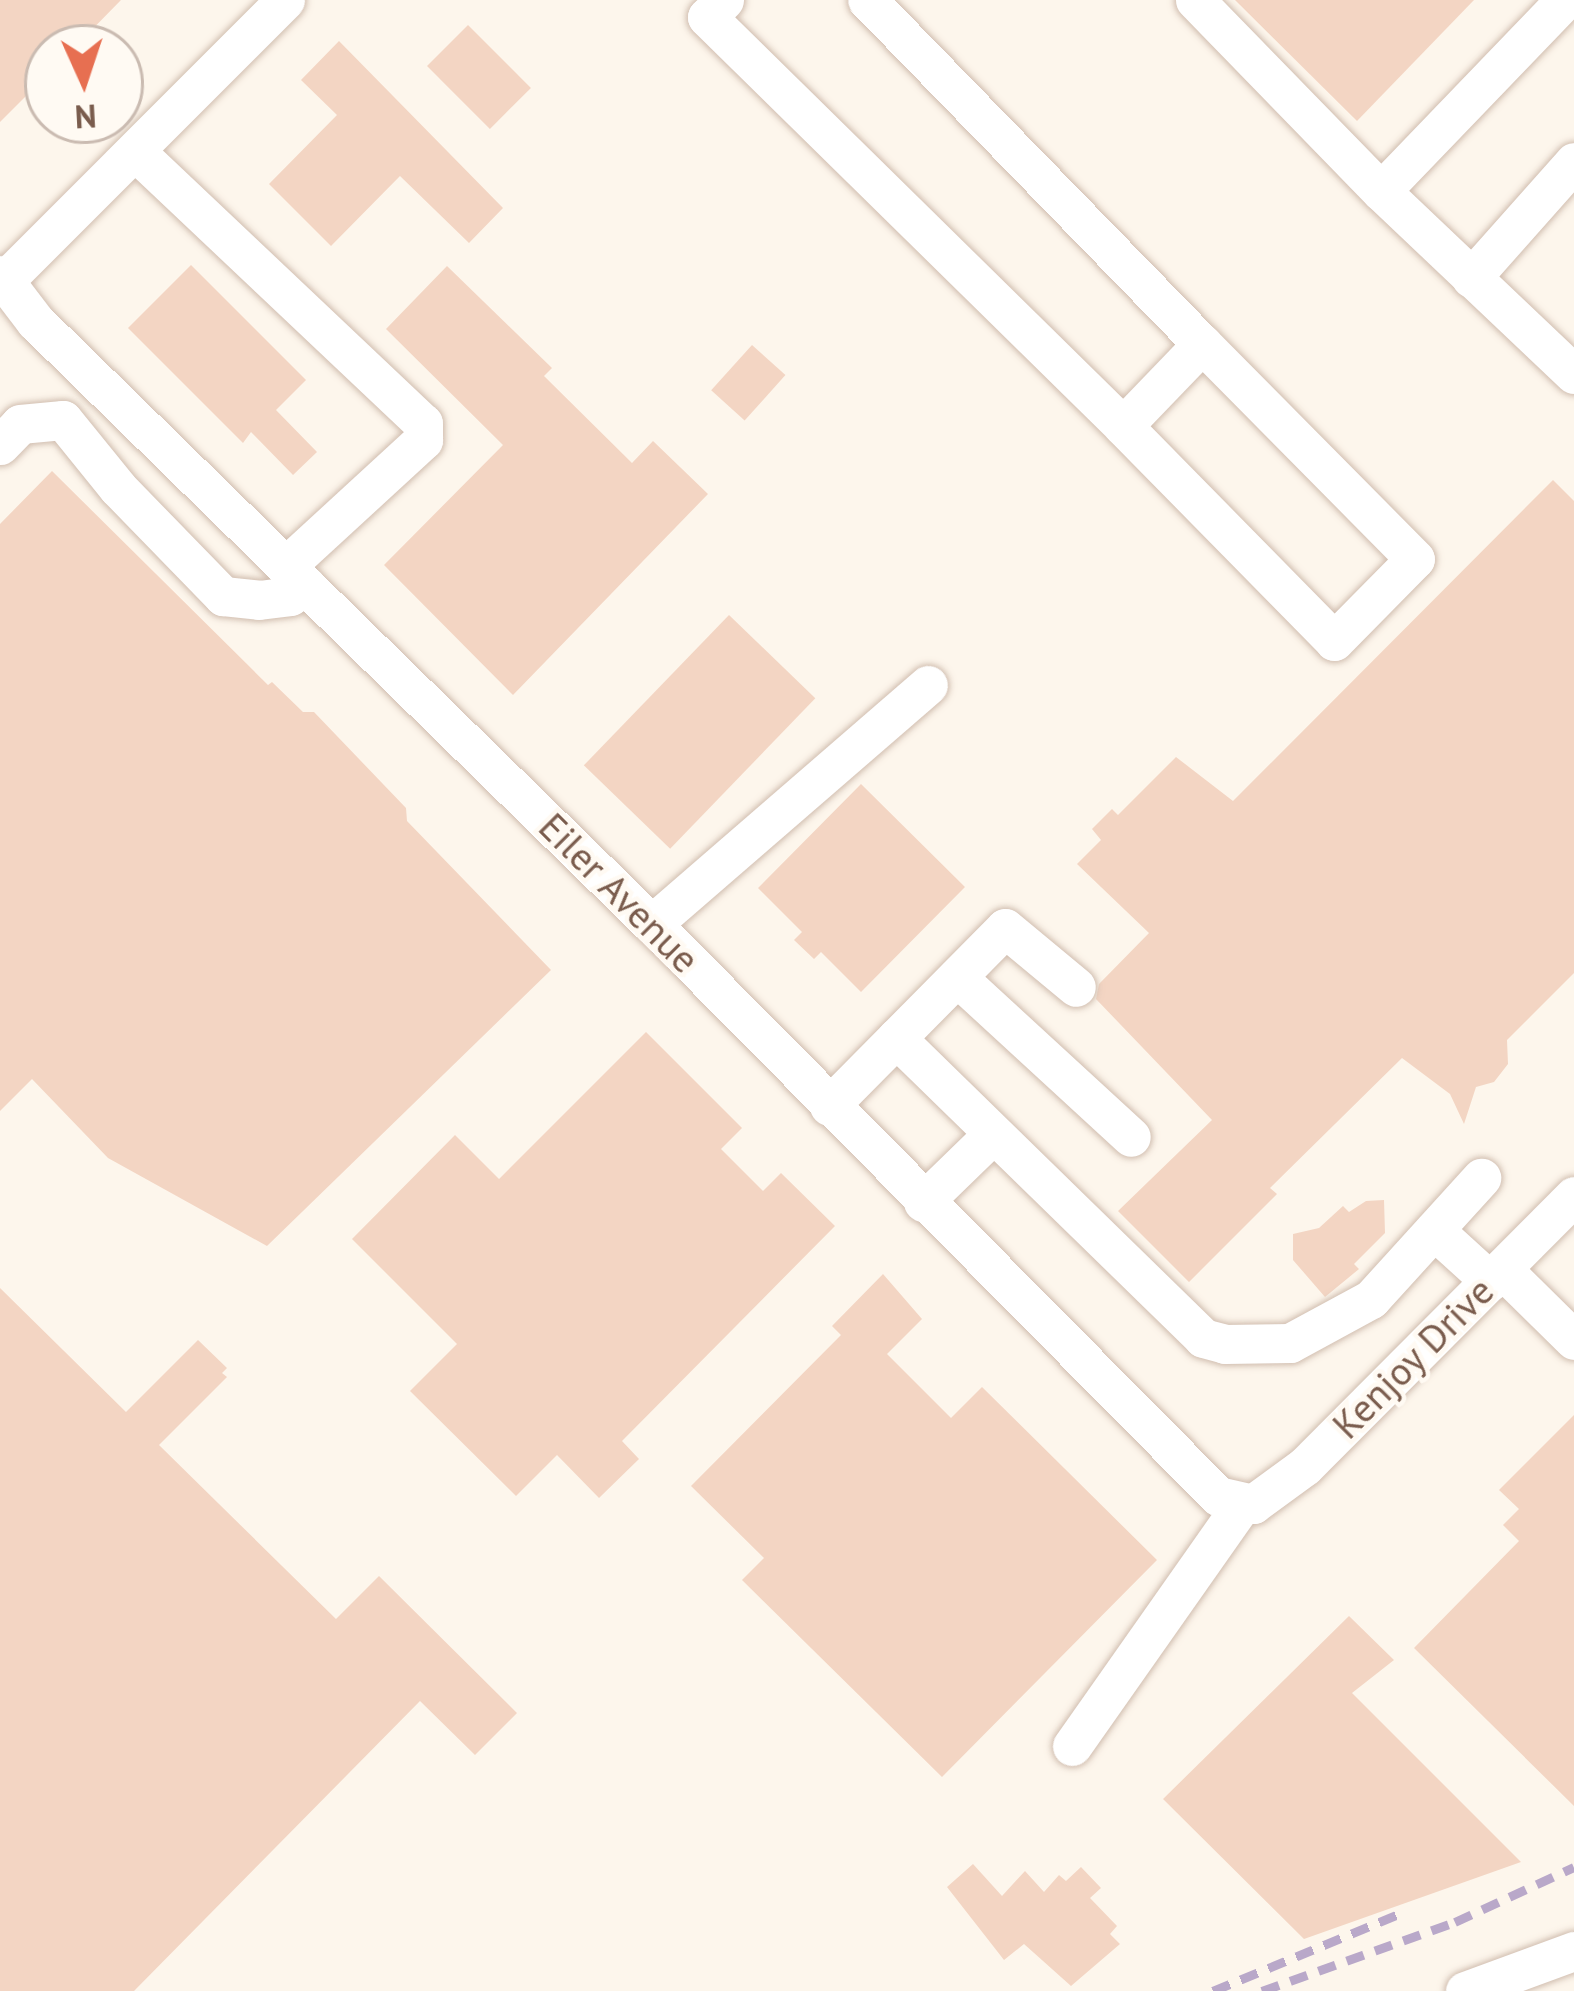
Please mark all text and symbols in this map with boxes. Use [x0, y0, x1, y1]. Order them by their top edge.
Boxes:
north arrow [24, 24, 144, 144]
text: N [74, 95, 98, 139]
street label: Eiler Avenue [529, 803, 709, 983]
street label: Kenjoy Drive [1322, 1267, 1504, 1449]

